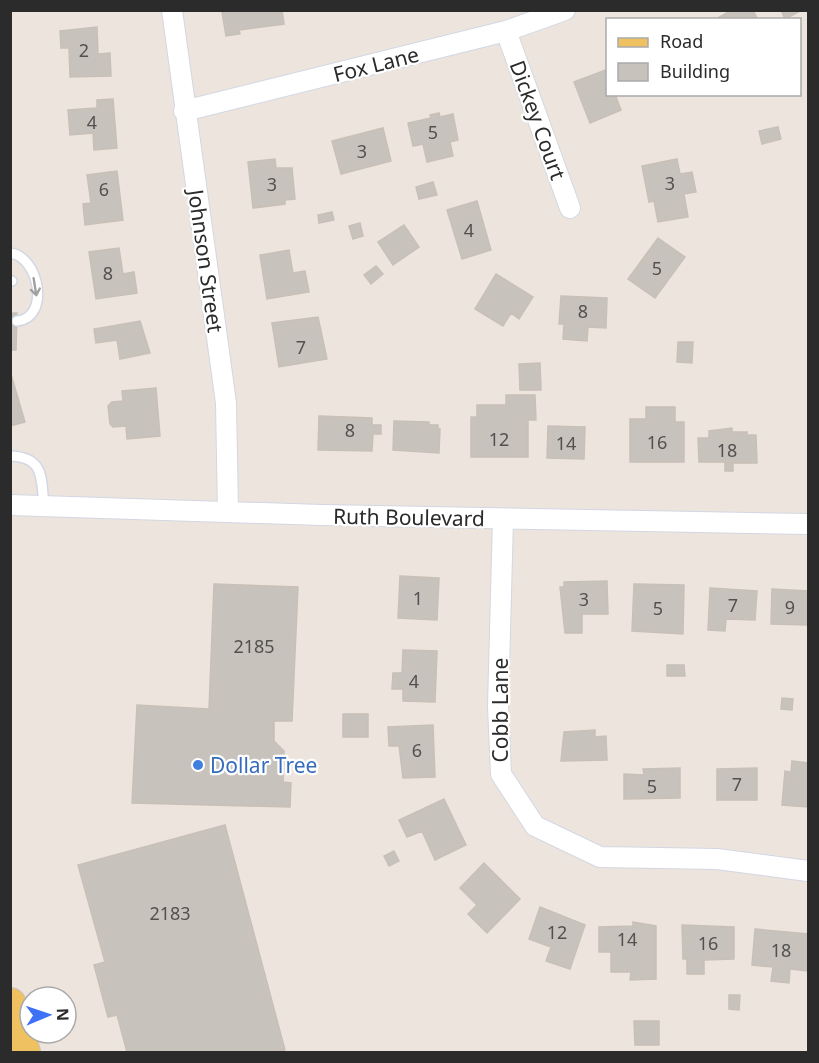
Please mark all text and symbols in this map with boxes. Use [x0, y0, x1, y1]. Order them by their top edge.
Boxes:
legend [606, 18, 801, 96]
text: Road [660, 29, 703, 53]
house number: 2 [79, 38, 89, 62]
street label: Fox Lane [330, 40, 422, 88]
street label: Dickey Court [503, 57, 573, 184]
text: Building [660, 59, 730, 83]
house number: 4 [87, 110, 97, 134]
house number: 5 [428, 120, 438, 144]
house number: 3 [357, 139, 367, 163]
house number: 3 [665, 171, 675, 195]
house number: 3 [267, 172, 277, 196]
house number: 6 [99, 177, 109, 201]
street label: Johnson Street [182, 186, 230, 335]
house number: 4 [464, 218, 474, 242]
house number: 5 [652, 256, 662, 280]
house number: 8 [103, 261, 113, 285]
one-way arrow [30, 276, 41, 296]
house number: 8 [578, 299, 588, 323]
house number: 7 [296, 335, 306, 359]
house number: 8 [345, 418, 355, 442]
house number: 12 [489, 427, 509, 451]
house number: 16 [647, 430, 667, 454]
house number: 14 [556, 431, 576, 455]
house number: 18 [717, 438, 737, 462]
street label: Ruth Boulevard [333, 502, 485, 532]
house number: 1 [413, 586, 423, 610]
house number: 3 [579, 587, 589, 611]
house number: 7 [728, 593, 738, 617]
house number: 9 [785, 595, 795, 619]
house number: 5 [653, 596, 663, 620]
house number: 2185 [233, 634, 275, 658]
street label: Cobb Lane [486, 658, 514, 762]
house number: 4 [409, 669, 419, 693]
house number: 6 [412, 738, 422, 762]
place label: Dollar Tree [210, 751, 317, 779]
marker: Dollar Tree [191, 758, 205, 772]
house number: 7 [732, 772, 742, 796]
house number: 5 [647, 774, 657, 798]
house number: 2183 [149, 901, 191, 925]
house number: 12 [547, 920, 567, 944]
house number: 14 [617, 927, 637, 951]
house number: 16 [698, 931, 718, 955]
house number: 18 [771, 938, 791, 962]
north arrow [18, 985, 78, 1045]
text: N [52, 1008, 74, 1021]

